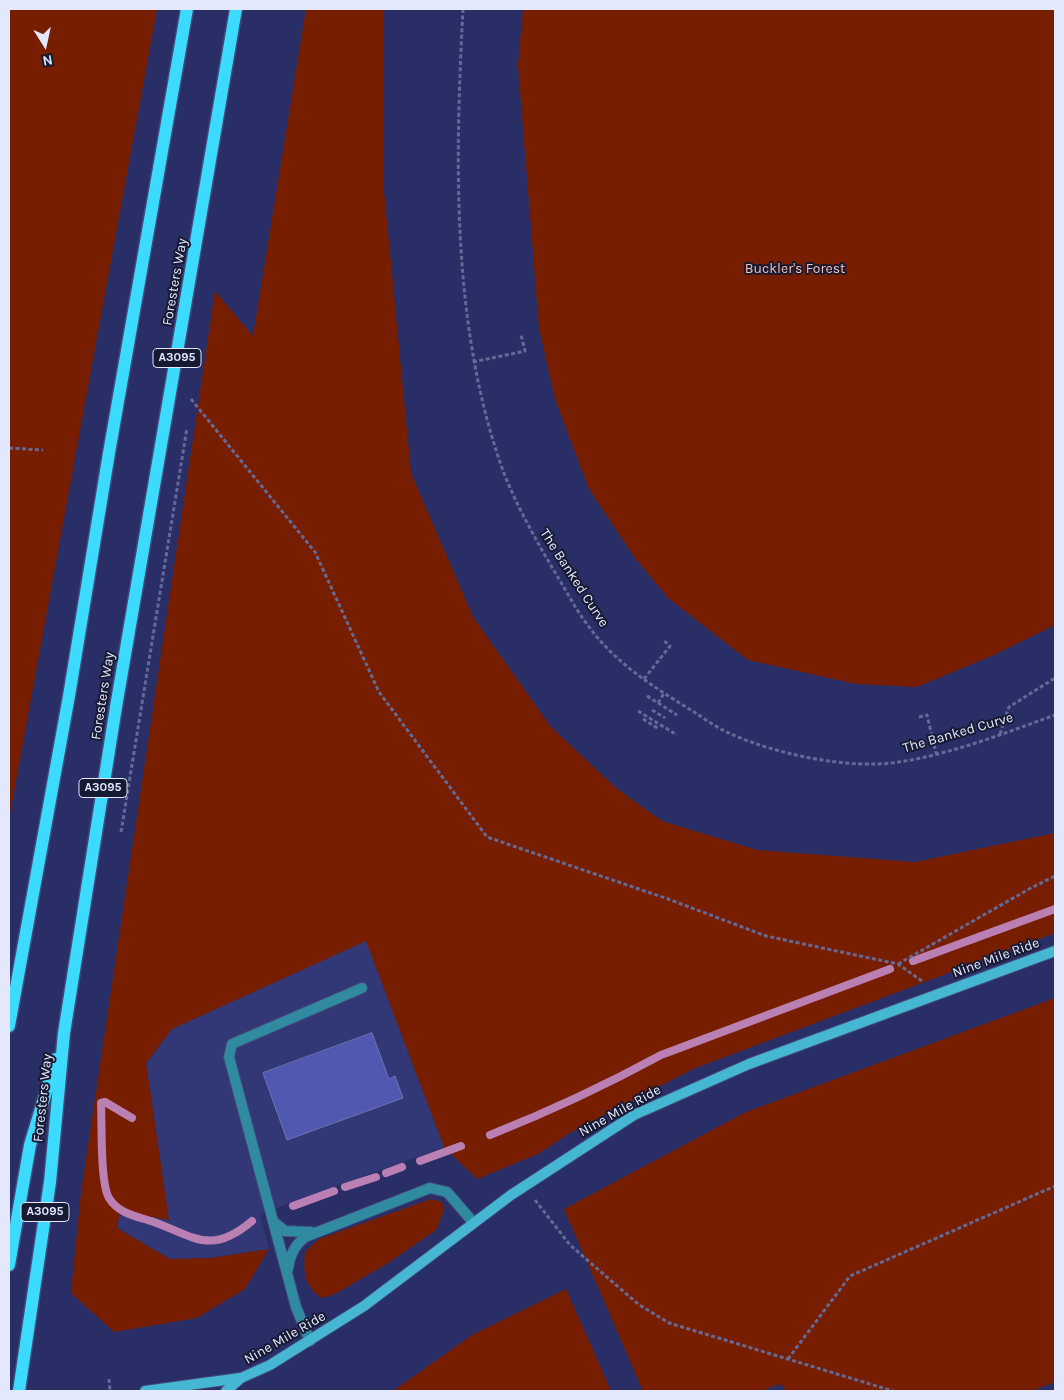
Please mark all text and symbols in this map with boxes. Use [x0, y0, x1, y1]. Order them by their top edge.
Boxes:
north arrow [20, 20, 70, 70]
text: N [41, 51, 54, 70]
street label: Foresters Way [159, 237, 191, 327]
park label: Buckler's Forest [745, 261, 845, 277]
road number: A3095 [153, 348, 201, 368]
street label: The Banked Curve [536, 526, 612, 630]
street label: Foresters Way [88, 651, 118, 741]
street label: The Banked Curve [901, 709, 1015, 757]
road number: A3095 [79, 778, 127, 798]
street label: Nine Mile Ride [950, 934, 1042, 982]
street label: Foresters Way [30, 1053, 56, 1143]
street label: Nine Mile Ride [576, 1081, 664, 1141]
road number: A3095 [21, 1202, 69, 1222]
street label: Nine Mile Ride [241, 1308, 329, 1368]

